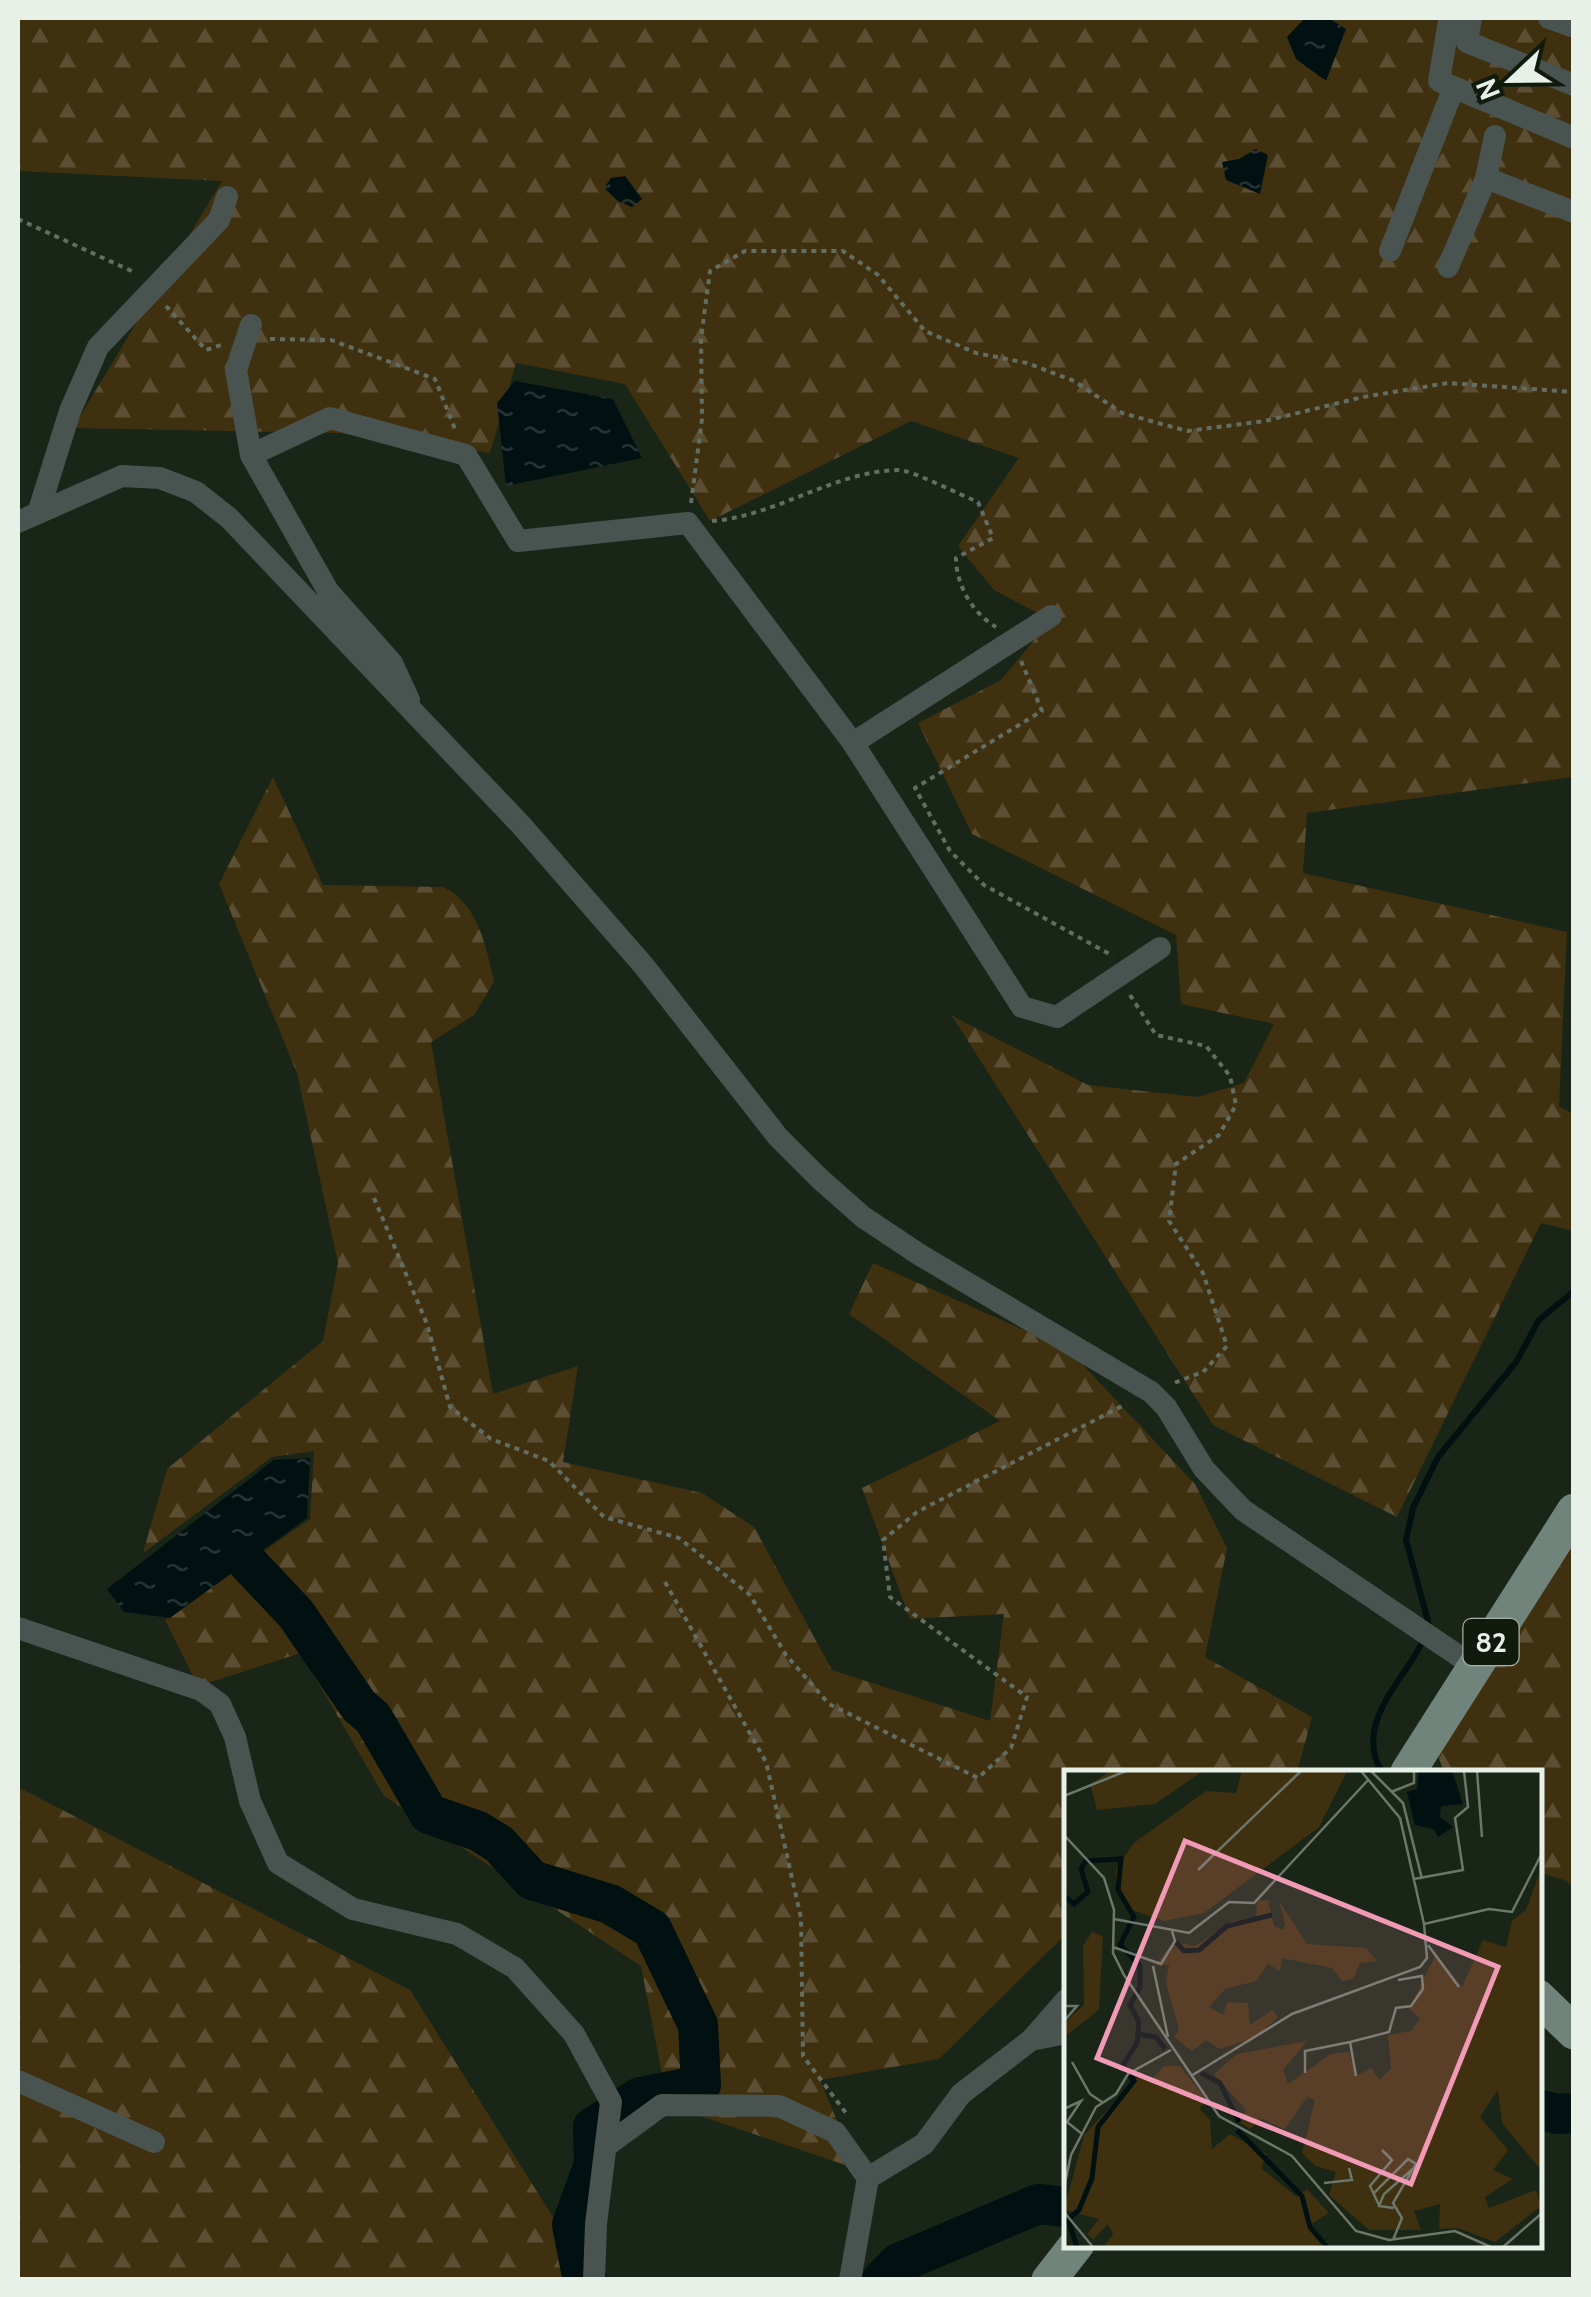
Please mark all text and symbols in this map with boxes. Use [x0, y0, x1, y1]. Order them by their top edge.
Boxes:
north arrow [1461, 30, 1561, 130]
text: N [1468, 74, 1507, 105]
road number: 82 [1464, 1619, 1518, 1665]
inset map [1064, 1770, 1541, 2247]

